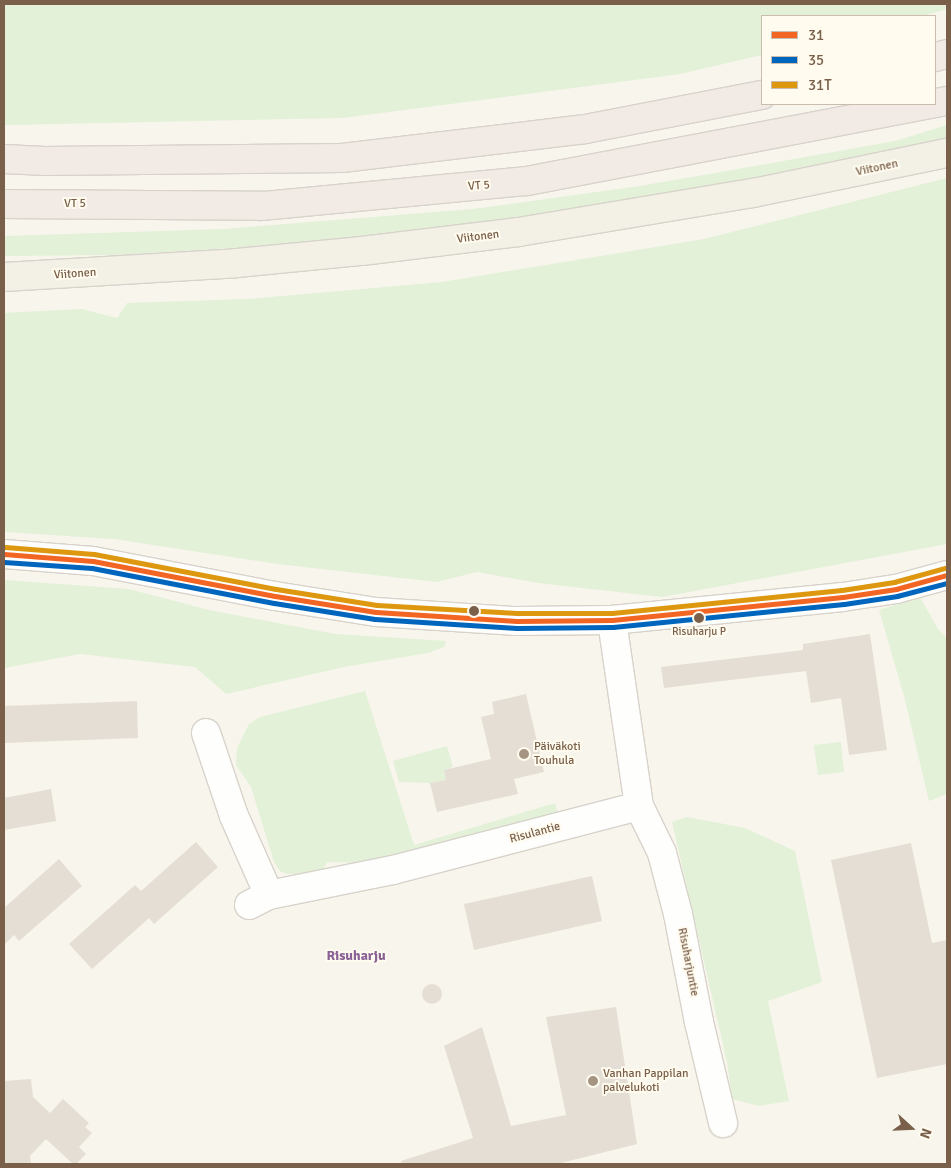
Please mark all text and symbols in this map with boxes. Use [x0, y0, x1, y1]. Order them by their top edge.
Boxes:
legend [761, 15, 936, 105]
text: 31 [808, 26, 824, 44]
text: 35 [808, 51, 824, 69]
text: 31T [808, 76, 832, 94]
street label: Viitonen [855, 157, 899, 179]
street label: VT 5 [467, 178, 491, 194]
street label: VT 5 [64, 197, 86, 211]
street label: Viitonen [456, 227, 500, 247]
street label: Viitonen [53, 265, 97, 283]
unlabelled marker [469, 606, 479, 616]
marker: Risuharju P [694, 613, 704, 623]
place label: Risuharju P [672, 625, 726, 639]
place label: Päiväkoti Touhula [534, 740, 581, 768]
marker: Päiväkoti Touhula [518, 748, 530, 760]
street label: Risulantie [508, 819, 562, 847]
street label: Risuharjuntie [674, 927, 702, 997]
district label: Risuharju [326, 948, 386, 964]
place label: Vanhan Pappilan palvelukoti [603, 1067, 689, 1095]
marker: Vanhan Pappilan palvelukoti [587, 1075, 599, 1087]
north arrow [886, 1103, 936, 1153]
text: N [916, 1126, 935, 1141]

